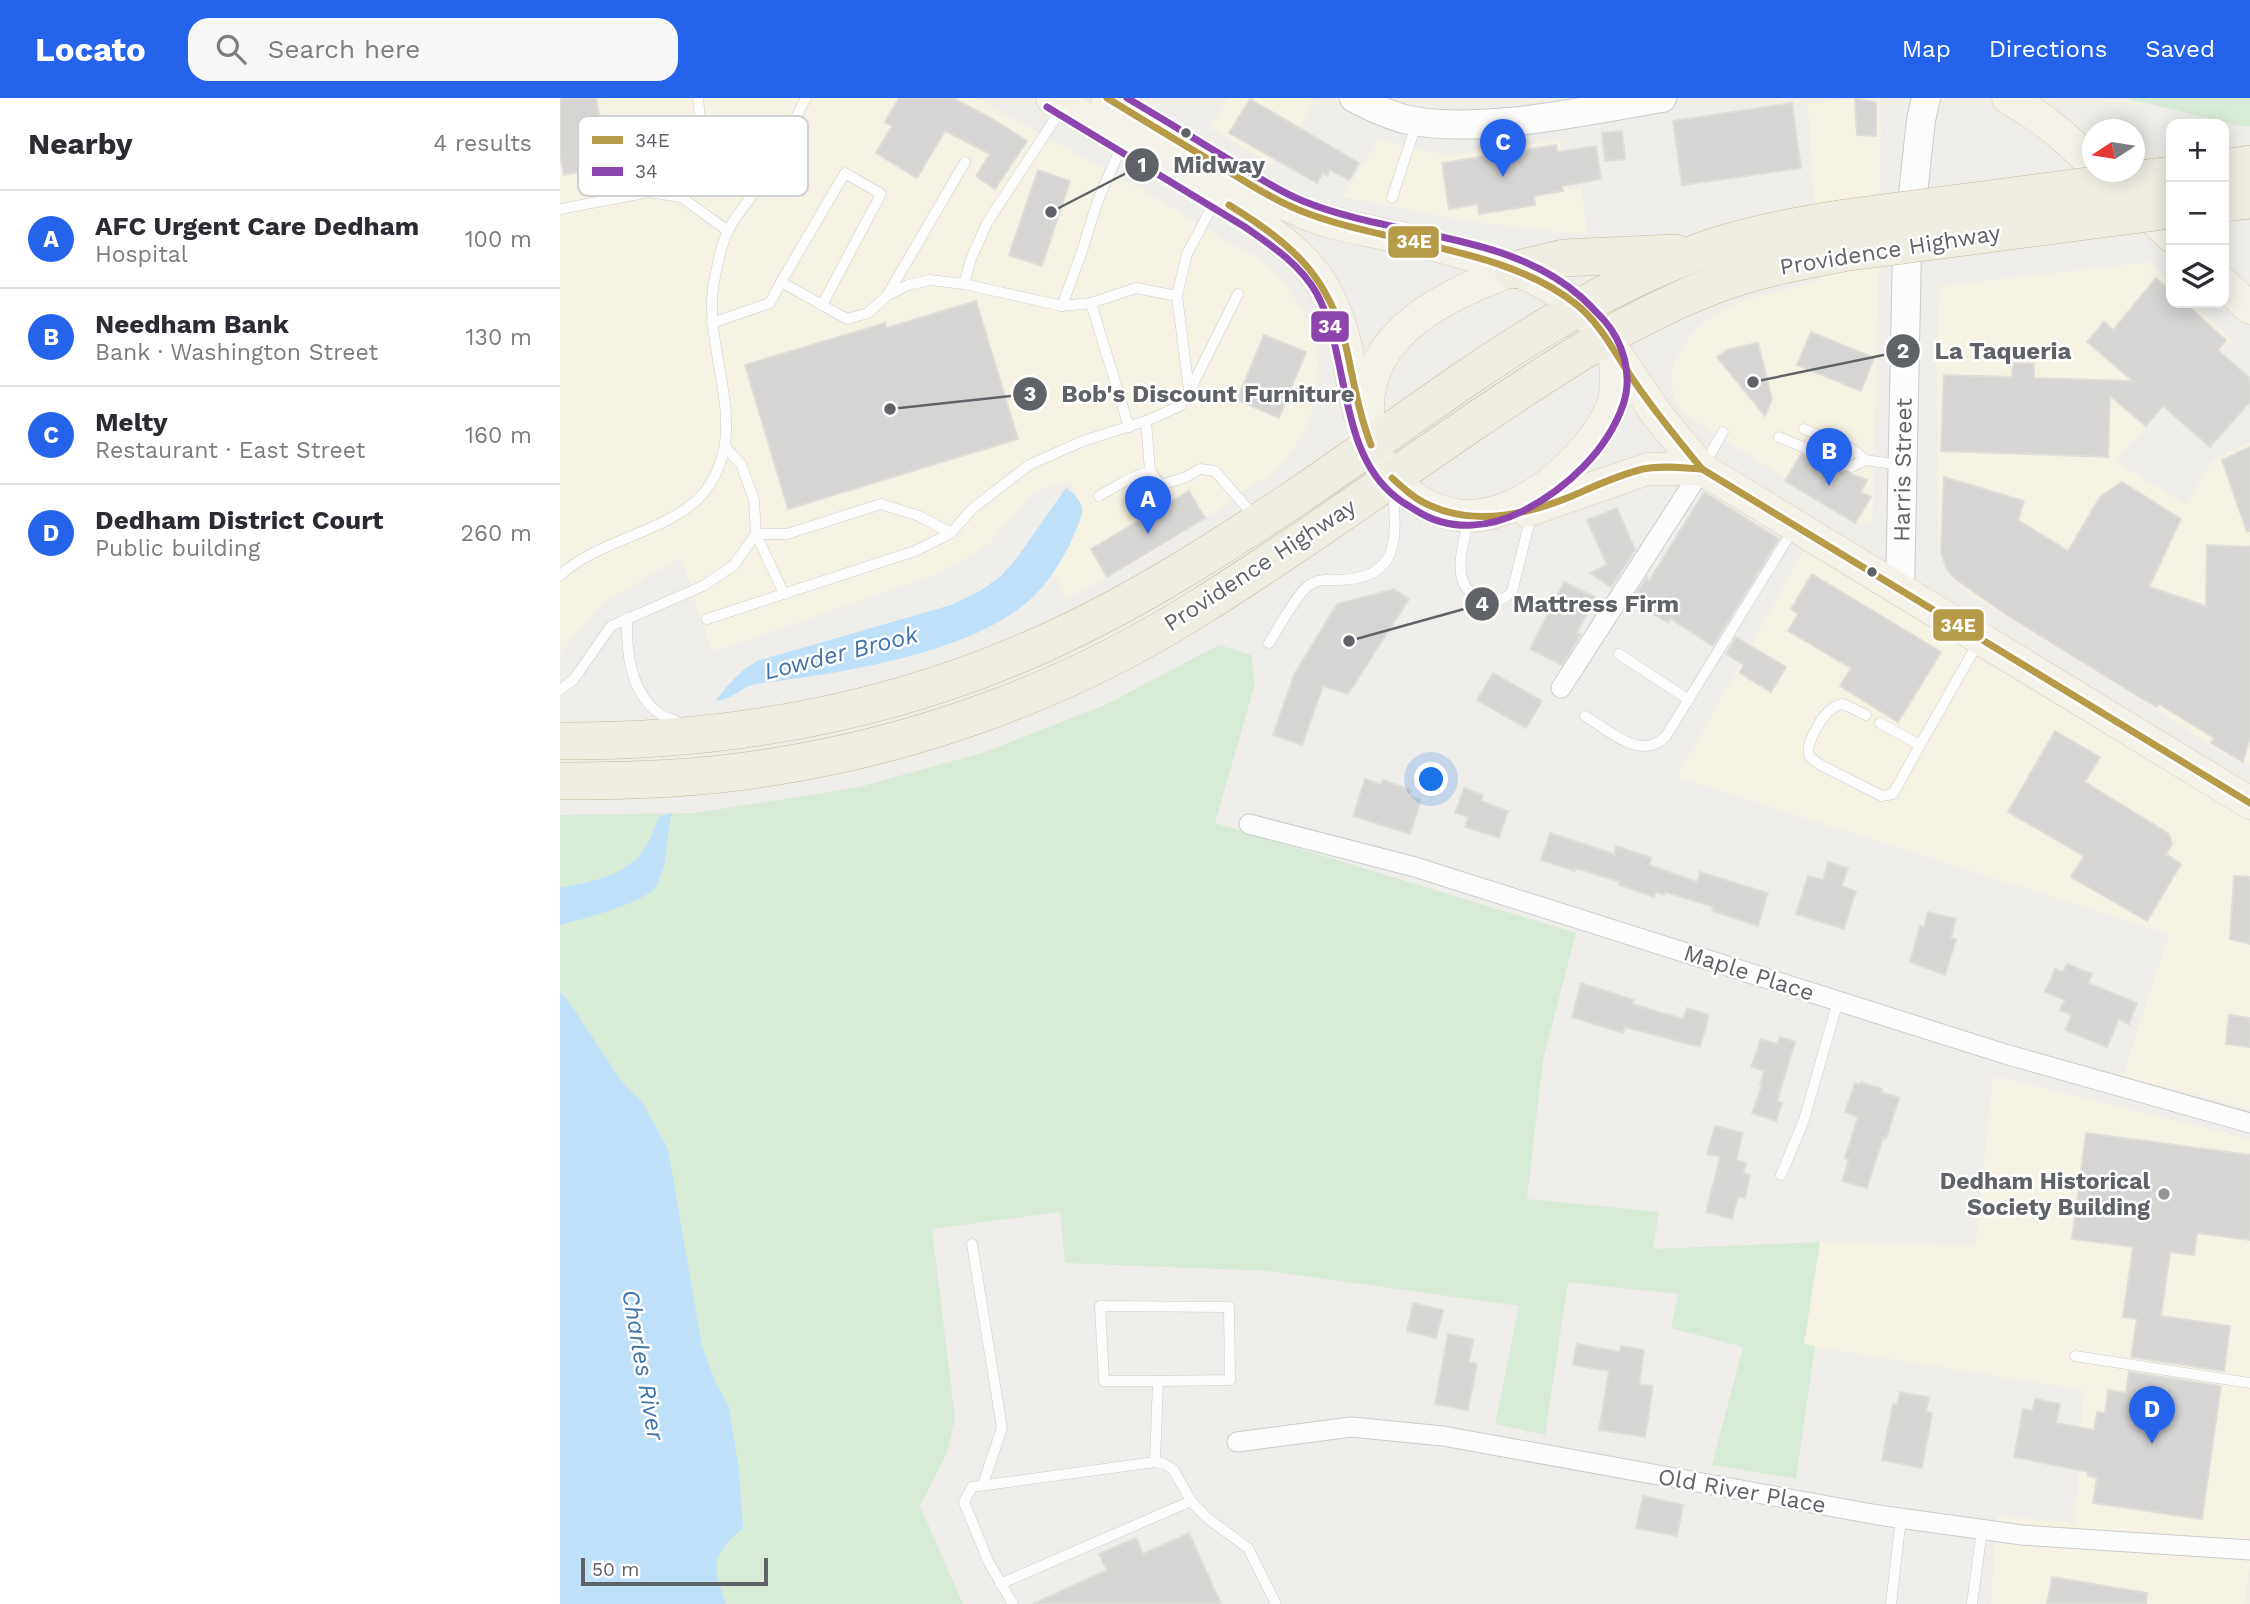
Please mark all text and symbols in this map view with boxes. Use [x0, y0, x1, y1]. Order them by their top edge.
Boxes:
search box [188, 18, 678, 81]
text: Locato [35, 30, 146, 69]
icon: search [212, 30, 250, 68]
text: Search here [268, 34, 420, 64]
text: Map [1902, 35, 1951, 63]
text: Directions [1989, 35, 2107, 63]
text: Saved [2145, 35, 2215, 63]
legend [578, 116, 808, 196]
pin: C [1480, 119, 1526, 177]
north arrow [2082, 119, 2145, 182]
map controls [2166, 119, 2229, 308]
button: + [2166, 119, 2229, 182]
text: Nearby [28, 126, 133, 161]
unlabelled marker [1179, 126, 1193, 140]
text: 34E [635, 129, 670, 152]
text: 4 results [433, 130, 532, 157]
callout: Midway [1124, 143, 1279, 188]
text: Midway [1173, 151, 1265, 179]
text: 1 [1137, 152, 1147, 177]
text: 34 [635, 160, 658, 183]
button: − [2166, 182, 2229, 245]
text: AFC Urgent Care Dedham [95, 211, 419, 241]
street label: Providence Highway [1778, 219, 2003, 281]
line badge: 34E [1387, 225, 1440, 259]
text: A [43, 226, 59, 253]
text: 100 m [465, 226, 532, 253]
text: 34E [1396, 230, 1432, 253]
text: Hospital [95, 241, 188, 268]
button: layers [2166, 245, 2229, 308]
text: Needham Bank [95, 309, 289, 339]
line badge: 34 [1310, 310, 1350, 343]
text: 34 [1318, 315, 1342, 338]
text: B [43, 324, 59, 351]
text: 130 m [466, 324, 532, 351]
callout: La Taqueria [1885, 328, 2086, 373]
text: La Taqueria [1935, 337, 2072, 365]
text: 2 [1897, 338, 1909, 363]
text: Bank · Washington Street [95, 339, 378, 366]
callout: Bob's Discount Furniture [1012, 371, 1368, 416]
text: Bob's Discount Furniture [1061, 380, 1355, 408]
text: 3 [1024, 381, 1036, 406]
street label: Harris Street [1888, 397, 1918, 542]
text: Melty [95, 407, 168, 437]
text: C [43, 422, 59, 449]
text: 160 m [465, 422, 532, 449]
pin: B [1806, 428, 1852, 486]
text: Restaurant · East Street [95, 437, 365, 464]
pin: A [1125, 476, 1171, 534]
street label: Providence Highway [1159, 493, 1361, 637]
text: Dedham District Court [95, 505, 383, 535]
text: D [43, 520, 59, 547]
text: 260 m [461, 520, 532, 547]
text: Public building [95, 535, 260, 562]
unlabelled marker [1865, 565, 1879, 579]
callout: Mattress Firm [1464, 581, 1694, 626]
text: Mattress Firm [1513, 590, 1679, 618]
text: 4 [1475, 591, 1489, 616]
line badge: 34E [1932, 608, 1985, 642]
text: 34E [1940, 614, 1976, 637]
water label: Lowder Brook [761, 620, 922, 686]
your location [1414, 762, 1448, 796]
street label: Maple Place [1680, 939, 1818, 1007]
place label: Dedham Historical Society Building [1940, 1168, 2150, 1221]
marker: Dedham Historical Society Building [2156, 1186, 2172, 1202]
water label: Charles River [616, 1288, 670, 1444]
pin: D [2129, 1386, 2175, 1444]
street label: Old River Place [1656, 1463, 1828, 1519]
scale bar [581, 1555, 768, 1587]
text: 50 m [592, 1558, 639, 1581]

